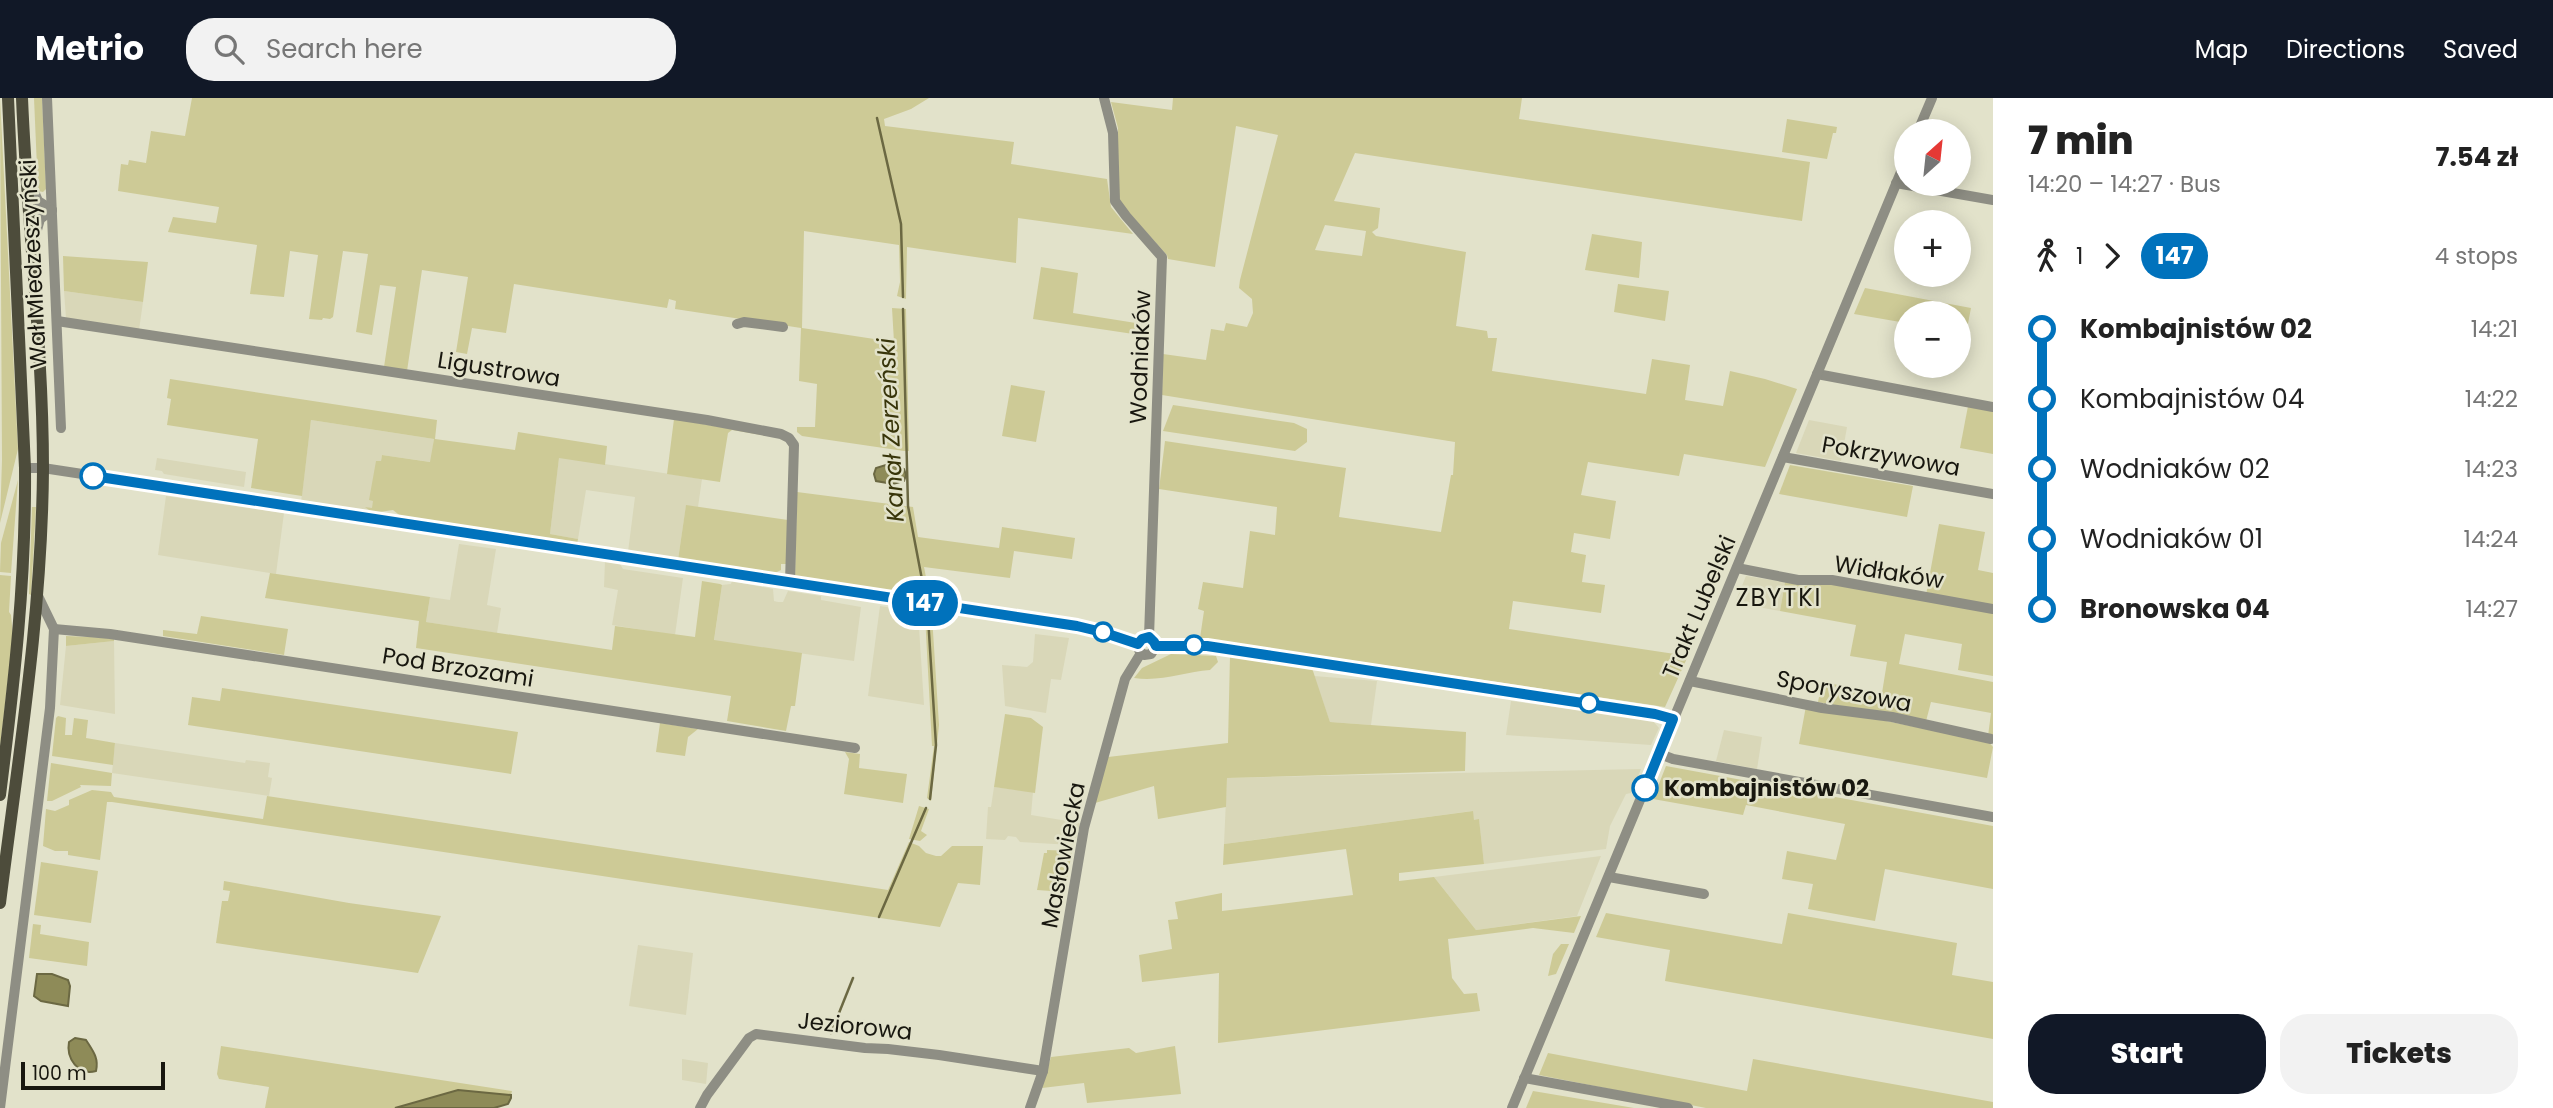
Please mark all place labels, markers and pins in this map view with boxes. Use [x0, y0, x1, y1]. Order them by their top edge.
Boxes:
unlabelled marker [80, 463, 106, 489]
unlabelled marker [1093, 622, 1113, 642]
unlabelled marker [1184, 635, 1204, 655]
unlabelled marker [1579, 693, 1599, 713]
place label: Kombajnistów 02 [1664, 772, 1869, 804]
marker: Kombajnistów 02 [1632, 775, 1658, 801]

